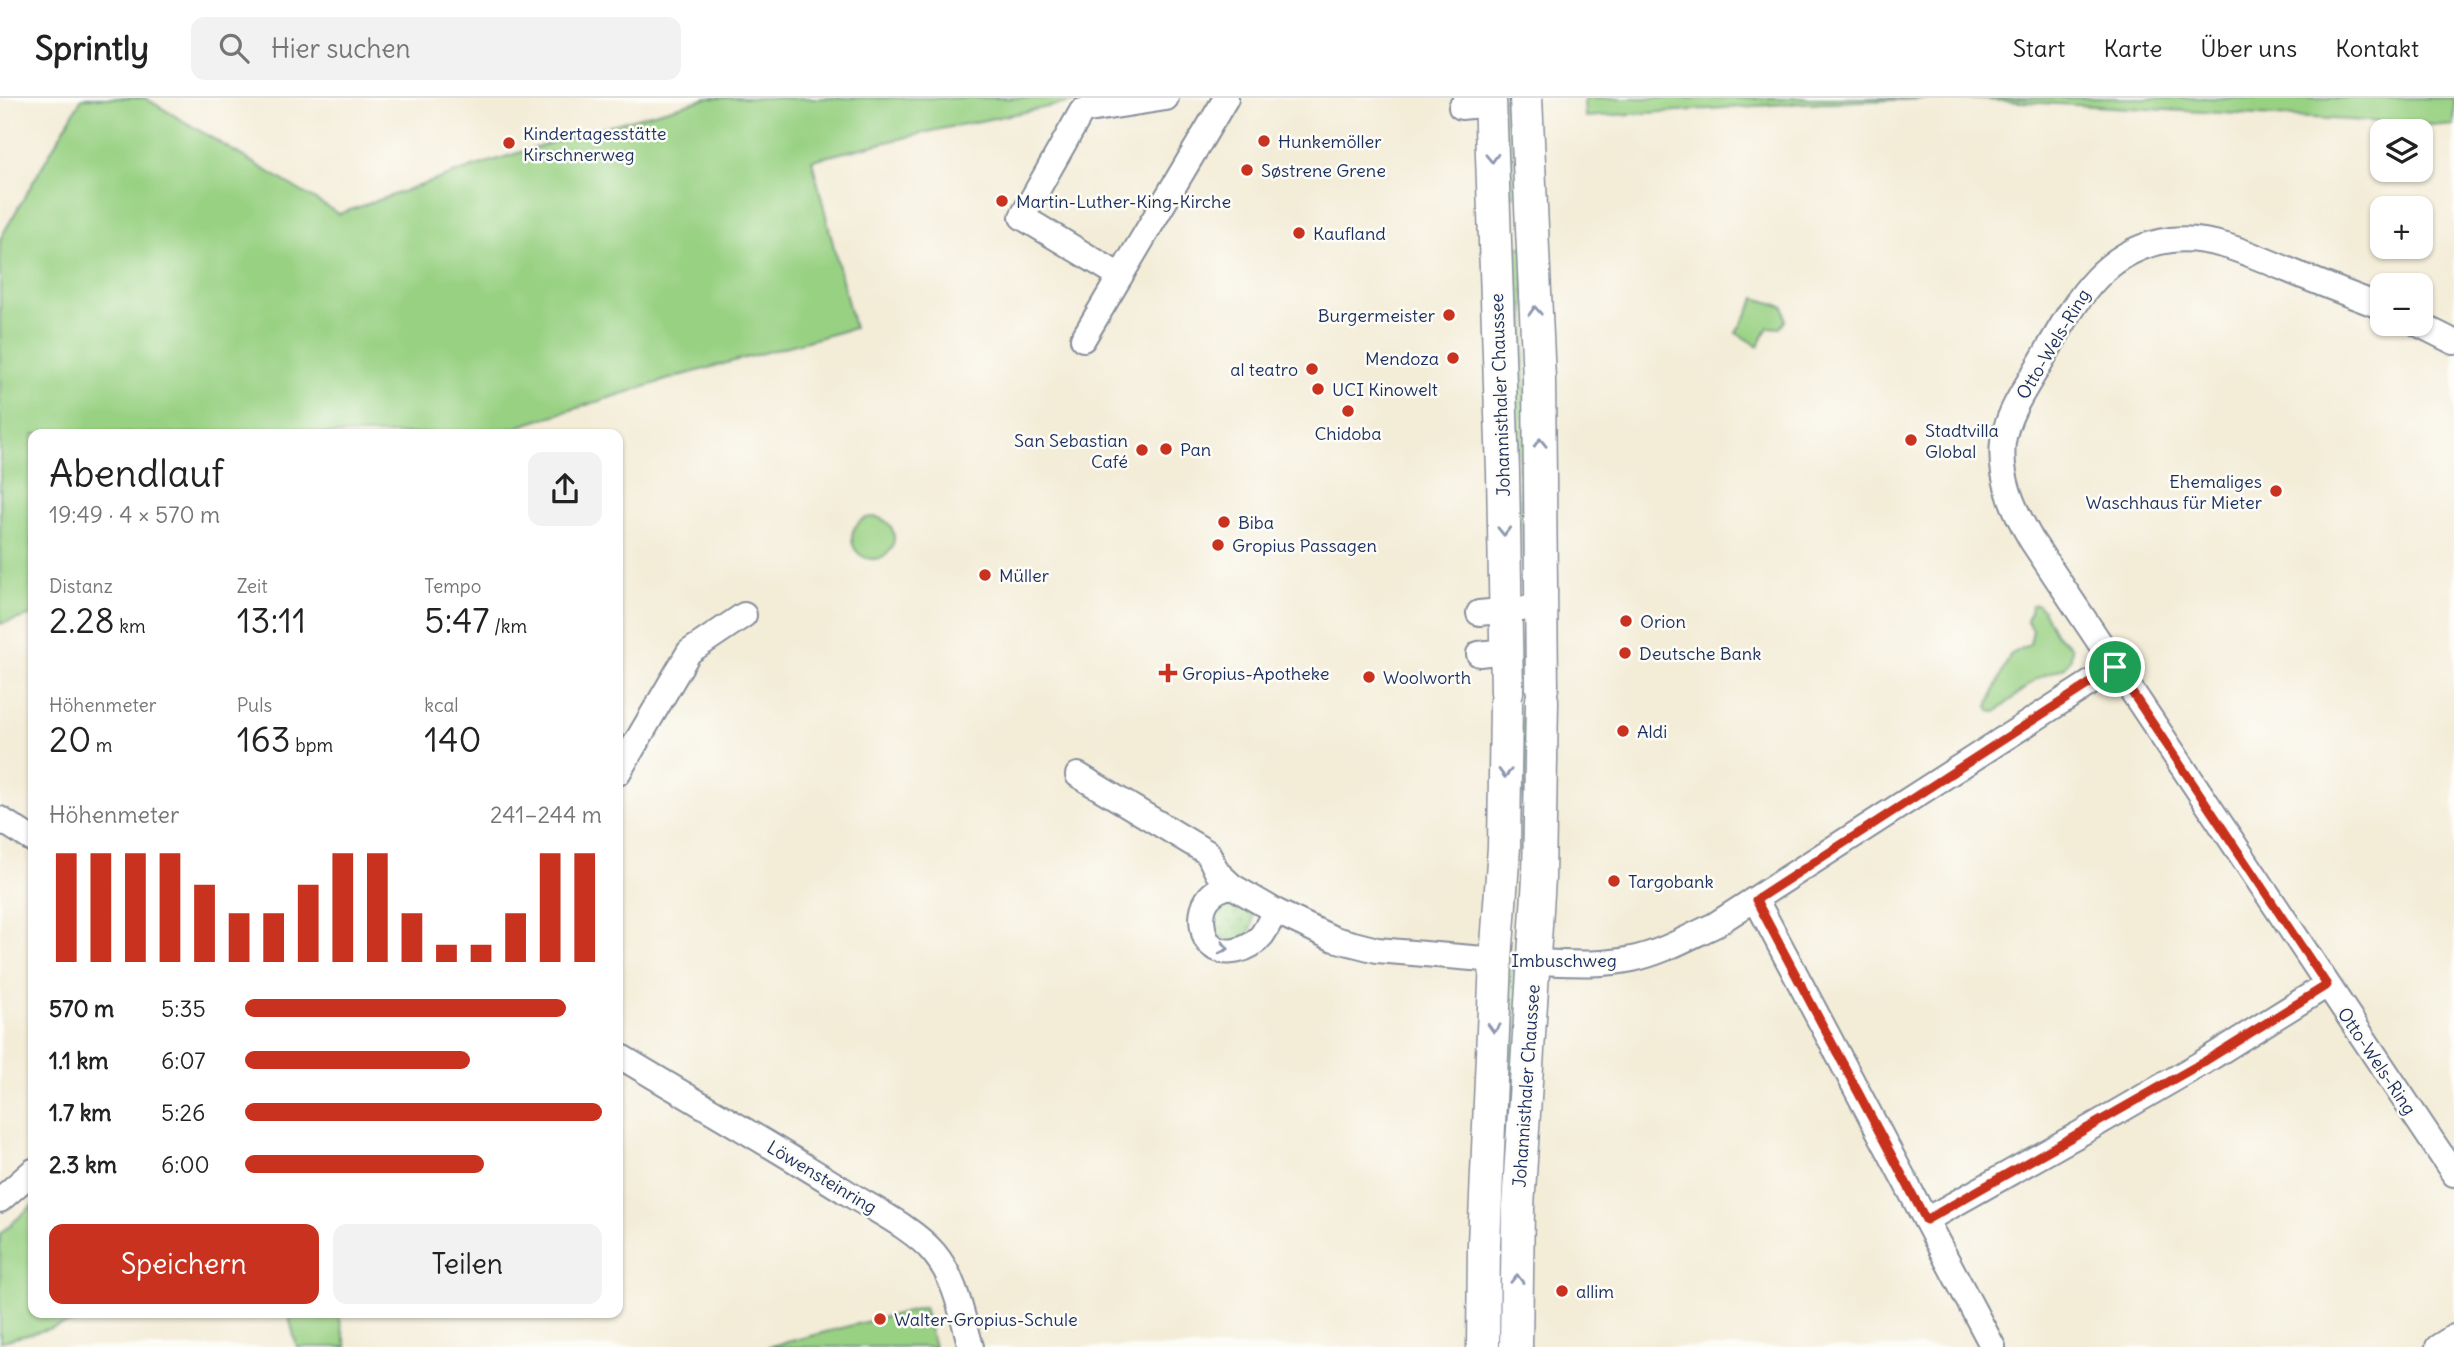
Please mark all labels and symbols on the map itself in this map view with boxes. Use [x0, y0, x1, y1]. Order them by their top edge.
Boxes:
place label: Kindertagesstätte Kirschnerweg [523, 122, 667, 166]
place label: Hunkemöller [1278, 130, 1382, 153]
marker: Hunkemöller [1256, 133, 1272, 149]
marker: Kindertagesstätte Kirschnerweg [501, 135, 517, 151]
one-way arrow [1485, 153, 1500, 164]
place label: Søstrene Grene [1261, 159, 1386, 182]
marker: Søstrene Grene [1239, 162, 1255, 178]
place label: Martin-Luther-King-Kirche [1016, 190, 1231, 213]
marker: Martin-Luther-King-Kirche [994, 193, 1010, 209]
place label: Kaufland [1313, 222, 1386, 245]
marker: Kaufland [1291, 225, 1307, 241]
street label: Otto-Wels-Ring [2011, 285, 2095, 403]
street label: Johannisthaler Chaussee [1485, 293, 1515, 497]
place label: Burgermeister [1318, 304, 1436, 327]
one-way arrow [1528, 305, 1543, 316]
marker: Burgermeister [1441, 307, 1457, 323]
place label: Mendoza [1365, 347, 1439, 370]
marker: Mendoza [1445, 350, 1461, 366]
place label: al teatro [1230, 358, 1298, 381]
marker: al teatro [1304, 361, 1320, 377]
place label: UCI Kinowelt [1332, 378, 1438, 401]
marker: UCI Kinowelt [1310, 381, 1326, 397]
marker: Chidoba [1340, 403, 1356, 419]
place label: Stadtvilla Global [1925, 419, 1999, 463]
place label: Chidoba [1314, 422, 1382, 445]
place label: San Sebastian Café [1014, 429, 1128, 473]
marker: Stadtvilla Global [1903, 432, 1919, 448]
one-way arrow [1532, 437, 1548, 448]
place label: Pan [1180, 438, 1211, 461]
marker: Pan [1158, 441, 1174, 457]
marker: San Sebastian Café [1134, 442, 1150, 458]
place label: Ehemaliges Waschhaus für Mieter [2085, 470, 2263, 514]
marker: Ehemaliges Waschhaus für Mieter [2268, 483, 2284, 499]
place label: Biba [1238, 511, 1274, 534]
marker: Biba [1216, 514, 1232, 530]
one-way arrow [1496, 526, 1512, 537]
place label: Gropius Passagen [1232, 534, 1377, 557]
marker: Gropius Passagen [1210, 537, 1226, 553]
place label: Müller [999, 564, 1050, 587]
marker: Müller [977, 567, 993, 583]
place label: Orion [1640, 610, 1686, 633]
marker: Orion [1618, 613, 1634, 629]
pin [2085, 637, 2145, 697]
place label: Deutsche Bank [1639, 642, 1761, 665]
marker: Deutsche Bank [1617, 645, 1633, 661]
place label: Gropius-Apotheke [1182, 662, 1330, 685]
marker: Gropius-Apotheke [1160, 665, 1176, 681]
place label: Woolworth [1383, 666, 1471, 689]
marker: Woolworth [1361, 669, 1377, 685]
place label: Aldi [1637, 720, 1667, 743]
marker: Aldi [1615, 723, 1631, 739]
one-way arrow [1498, 767, 1513, 778]
place label: Targobank [1628, 870, 1714, 893]
marker: Targobank [1606, 873, 1622, 889]
one-way arrow [1218, 940, 1230, 955]
street label: Imbuschweg [1511, 949, 1617, 972]
street label: Johannisthaler Chaussee [1507, 984, 1545, 1188]
street label: Otto-Wels-Ring [2333, 1003, 2421, 1119]
one-way arrow [1487, 1023, 1502, 1034]
street label: Löwensteinring [763, 1135, 881, 1219]
one-way arrow [1509, 1273, 1525, 1284]
place label: allim [1576, 1280, 1614, 1303]
marker: allim [1554, 1283, 1570, 1299]
place label: Walter-Gropius-Schule [894, 1308, 1078, 1331]
marker: Walter-Gropius-Schule [872, 1311, 888, 1327]

